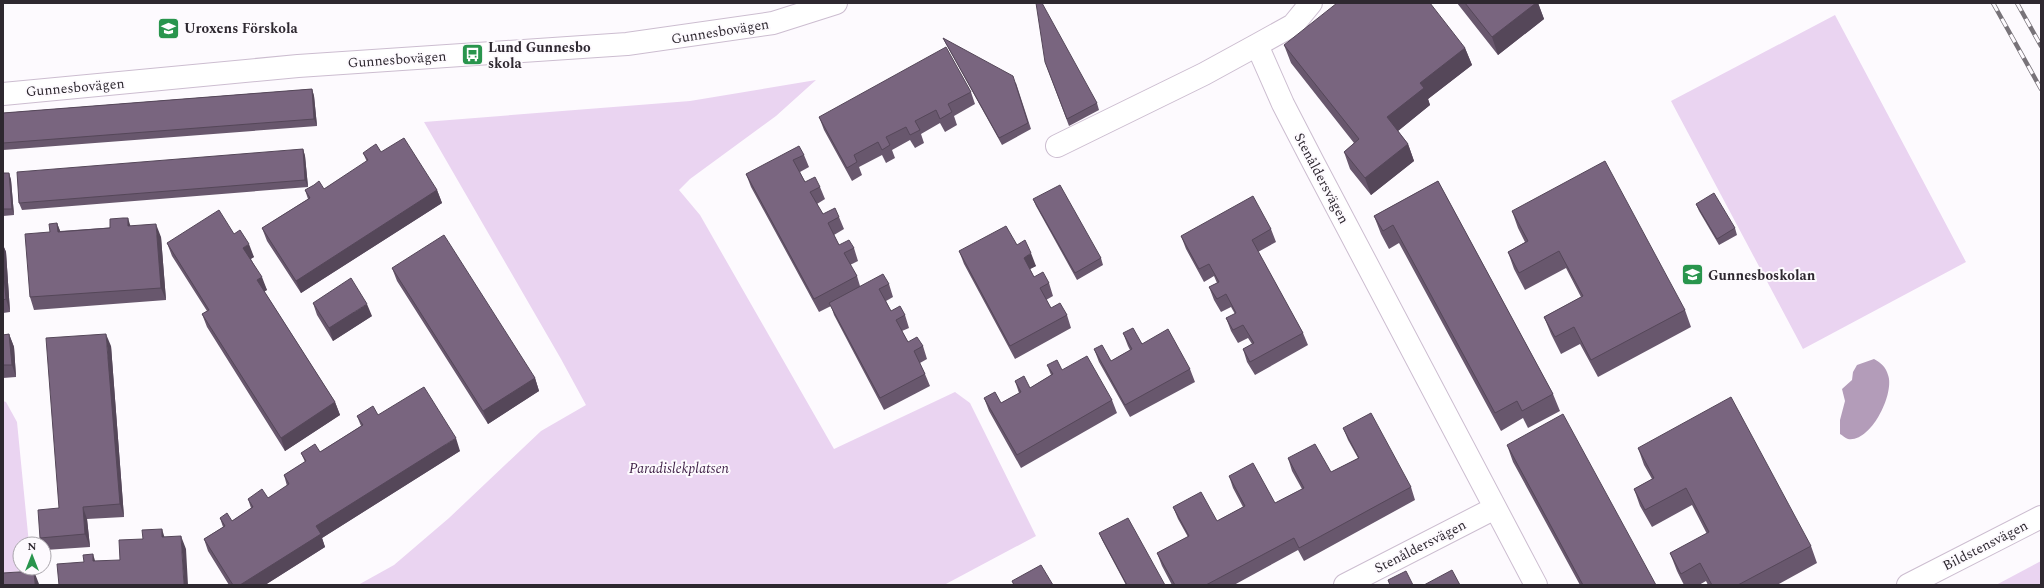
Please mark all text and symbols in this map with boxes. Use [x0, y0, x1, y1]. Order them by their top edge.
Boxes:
street label: Gunnesbovägen [670, 13, 771, 50]
school or university icon: Uroxens Förskola [156, 15, 182, 41]
place label: Uroxens Förskola [184, 18, 298, 39]
place label: Lund Gunnesbo skola [488, 37, 591, 74]
bus stop icon: Lund Gunnesbo skola [459, 42, 485, 68]
street label: Gunnesbovägen [347, 46, 447, 73]
street label: Gunnesbovägen [25, 73, 125, 102]
street label: Stenåldersvägen [1289, 129, 1354, 227]
school or university icon: Gunnesboskolan [1680, 262, 1706, 288]
place label: Gunnesboskolan [1708, 265, 1816, 286]
park label: Paradislekplatsen [629, 458, 730, 479]
street label: Stenåldersvägen [1371, 514, 1470, 579]
street label: Bildstensvägen [1939, 515, 2032, 576]
north arrow [12, 536, 52, 576]
text: N [28, 538, 37, 555]

